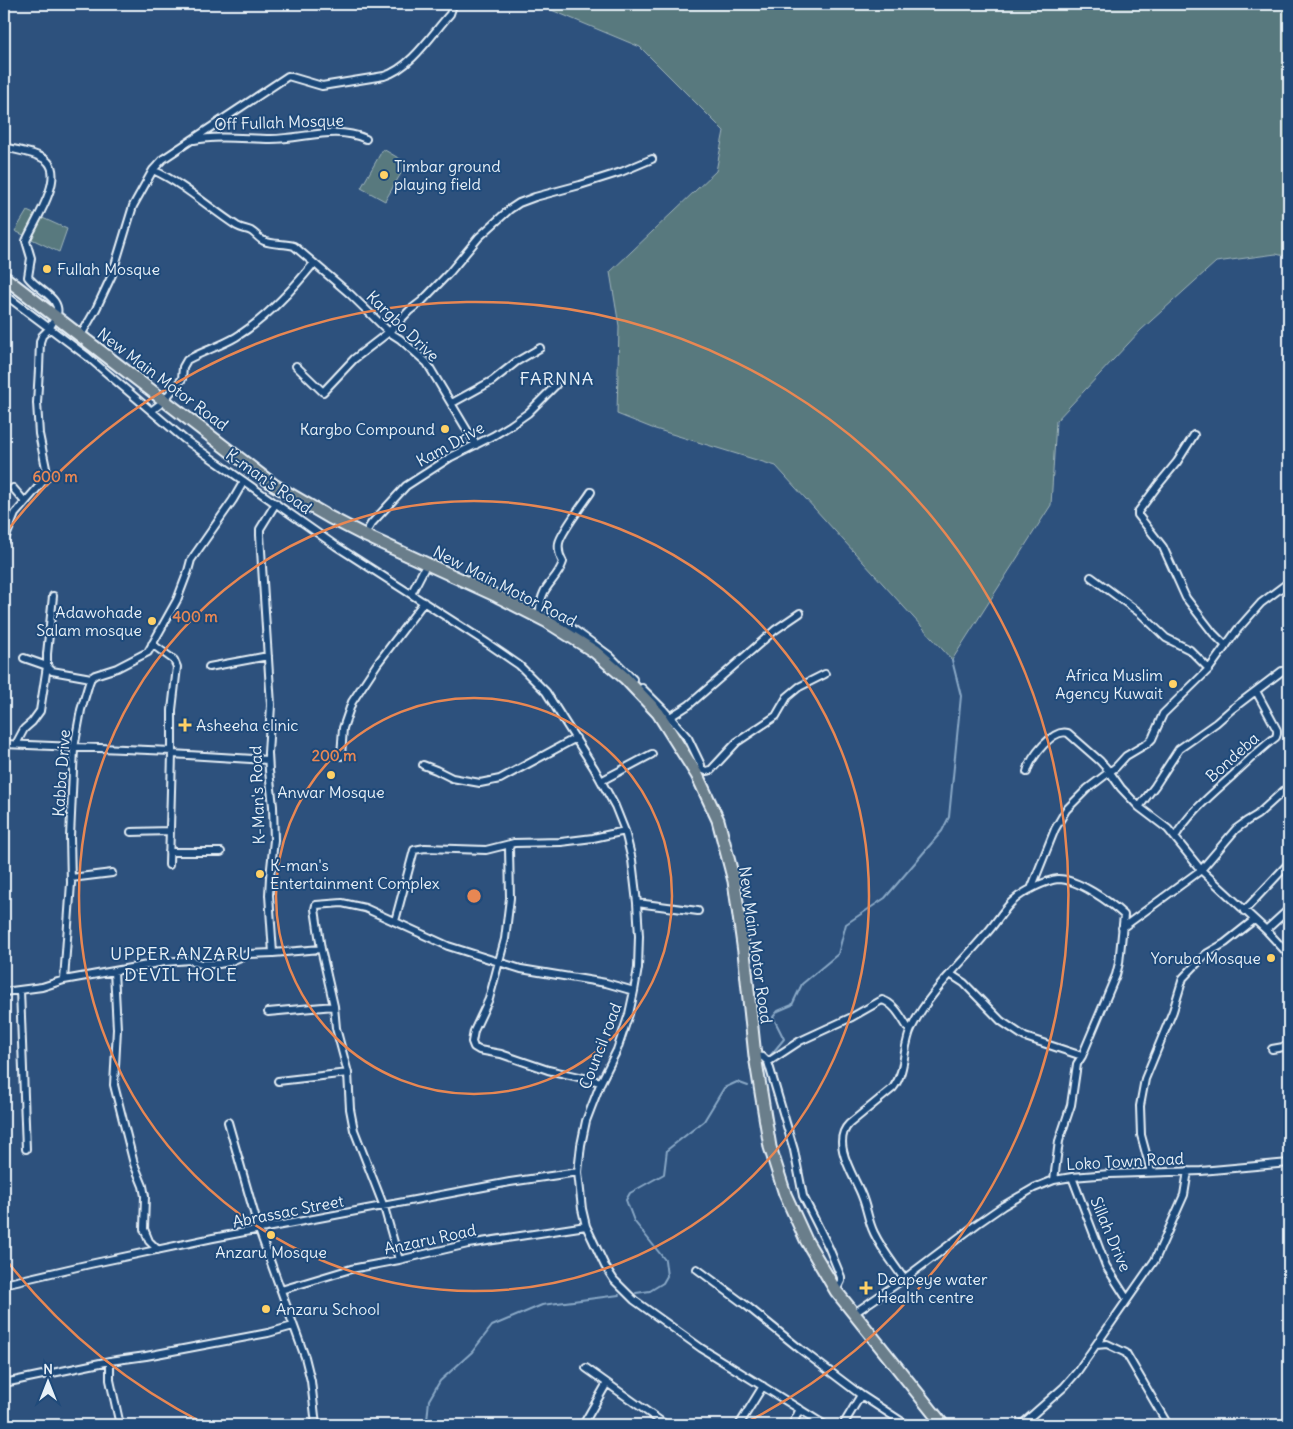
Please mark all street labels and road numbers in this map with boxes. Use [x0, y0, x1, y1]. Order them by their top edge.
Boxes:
street label: Off Fullah Mosque [214, 110, 344, 134]
street label: Kargbo Drive [362, 286, 444, 366]
street label: New Main Motor Road [94, 323, 232, 435]
street label: Kam Drive [413, 417, 487, 471]
street label: K-man's Road [222, 444, 316, 518]
street label: New Main Motor Road [430, 541, 580, 631]
street label: Bondeba [1201, 728, 1263, 786]
street label: Kabba Drive [48, 729, 74, 817]
street label: K-Man's Road [245, 745, 269, 845]
street label: New Main Motor Road [735, 865, 777, 1025]
street label: Council road [574, 1000, 626, 1092]
street label: Loko Town Road [1066, 1148, 1184, 1174]
street label: Abrassac Street [231, 1190, 346, 1232]
street label: Sillah Drive [1086, 1193, 1136, 1275]
street label: Anzaru Road [382, 1220, 478, 1258]

